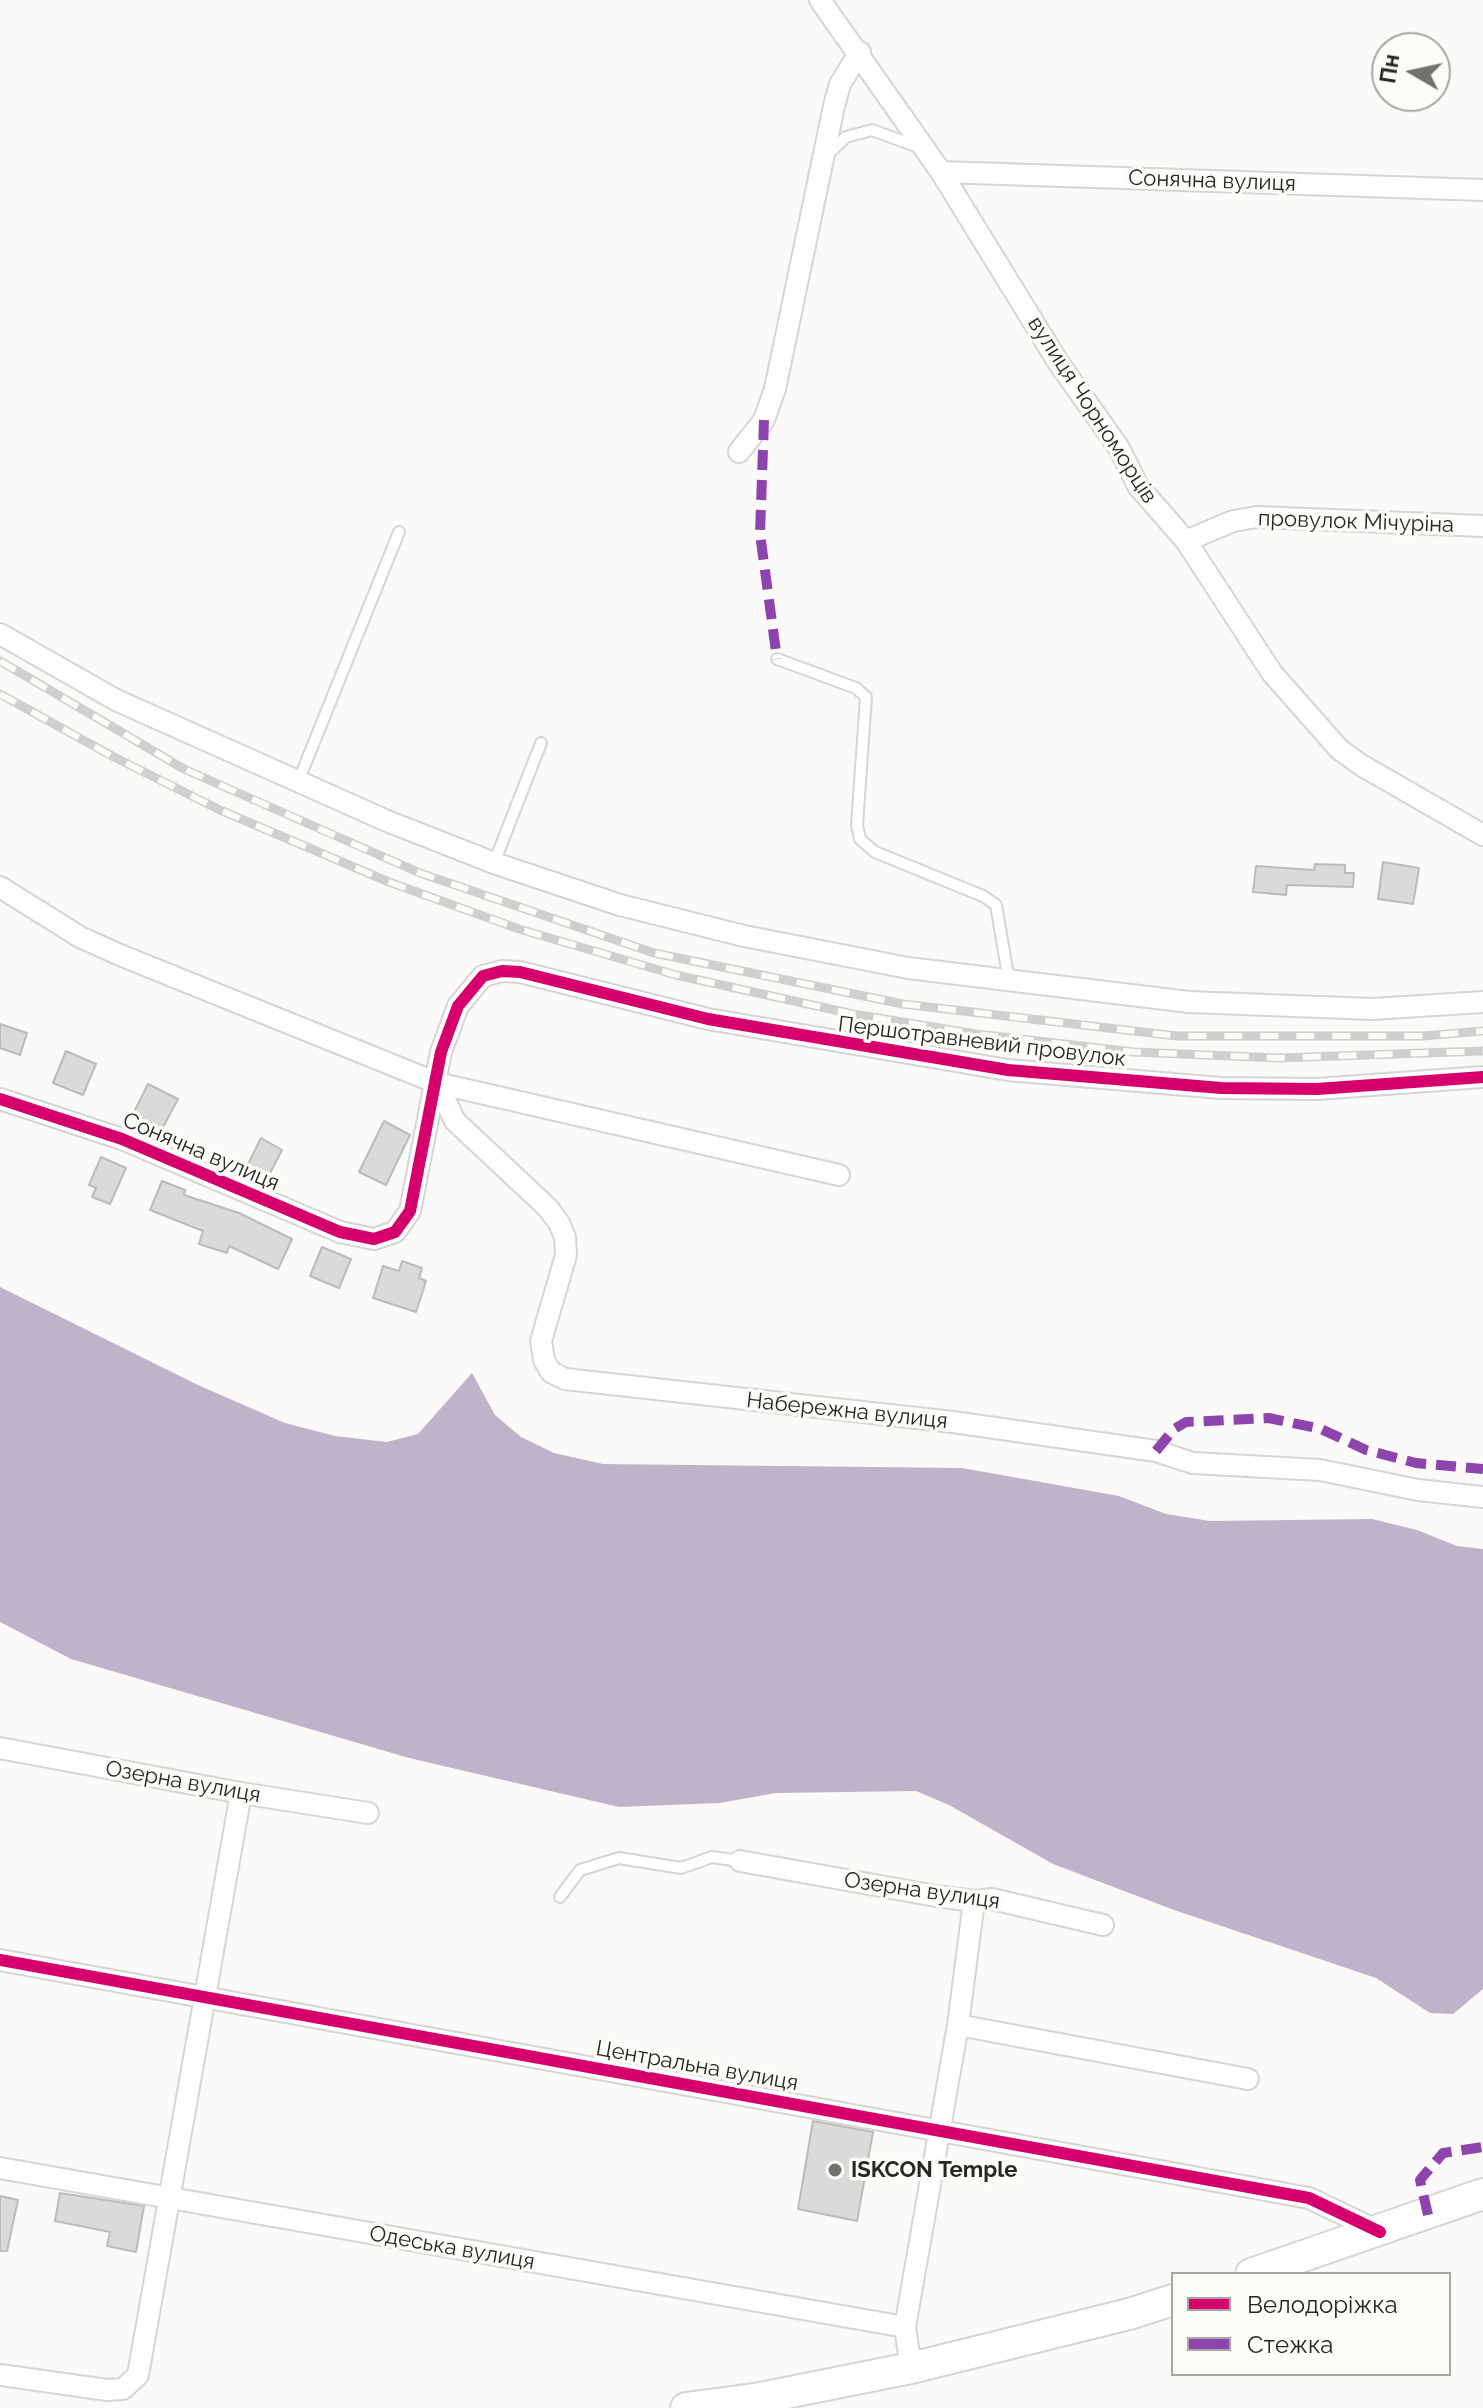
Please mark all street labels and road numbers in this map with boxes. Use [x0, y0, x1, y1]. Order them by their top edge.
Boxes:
street label: Сонячна вулиця [1128, 165, 1296, 197]
street label: вулиця Чорноморців [1022, 312, 1162, 508]
street label: провулок Мічуріна [1258, 505, 1454, 539]
street label: Першотравневий провулок [837, 1011, 1127, 1073]
street label: Сонячна вулиця [119, 1107, 283, 1197]
street label: Набережна вулиця [745, 1387, 949, 1435]
street label: Озерна вулиця [103, 1755, 263, 1809]
street label: Озерна вулиця [842, 1867, 1002, 1915]
street label: Центральна вулиця [594, 2035, 800, 2097]
street label: Одеська вулиця [367, 2220, 537, 2276]

